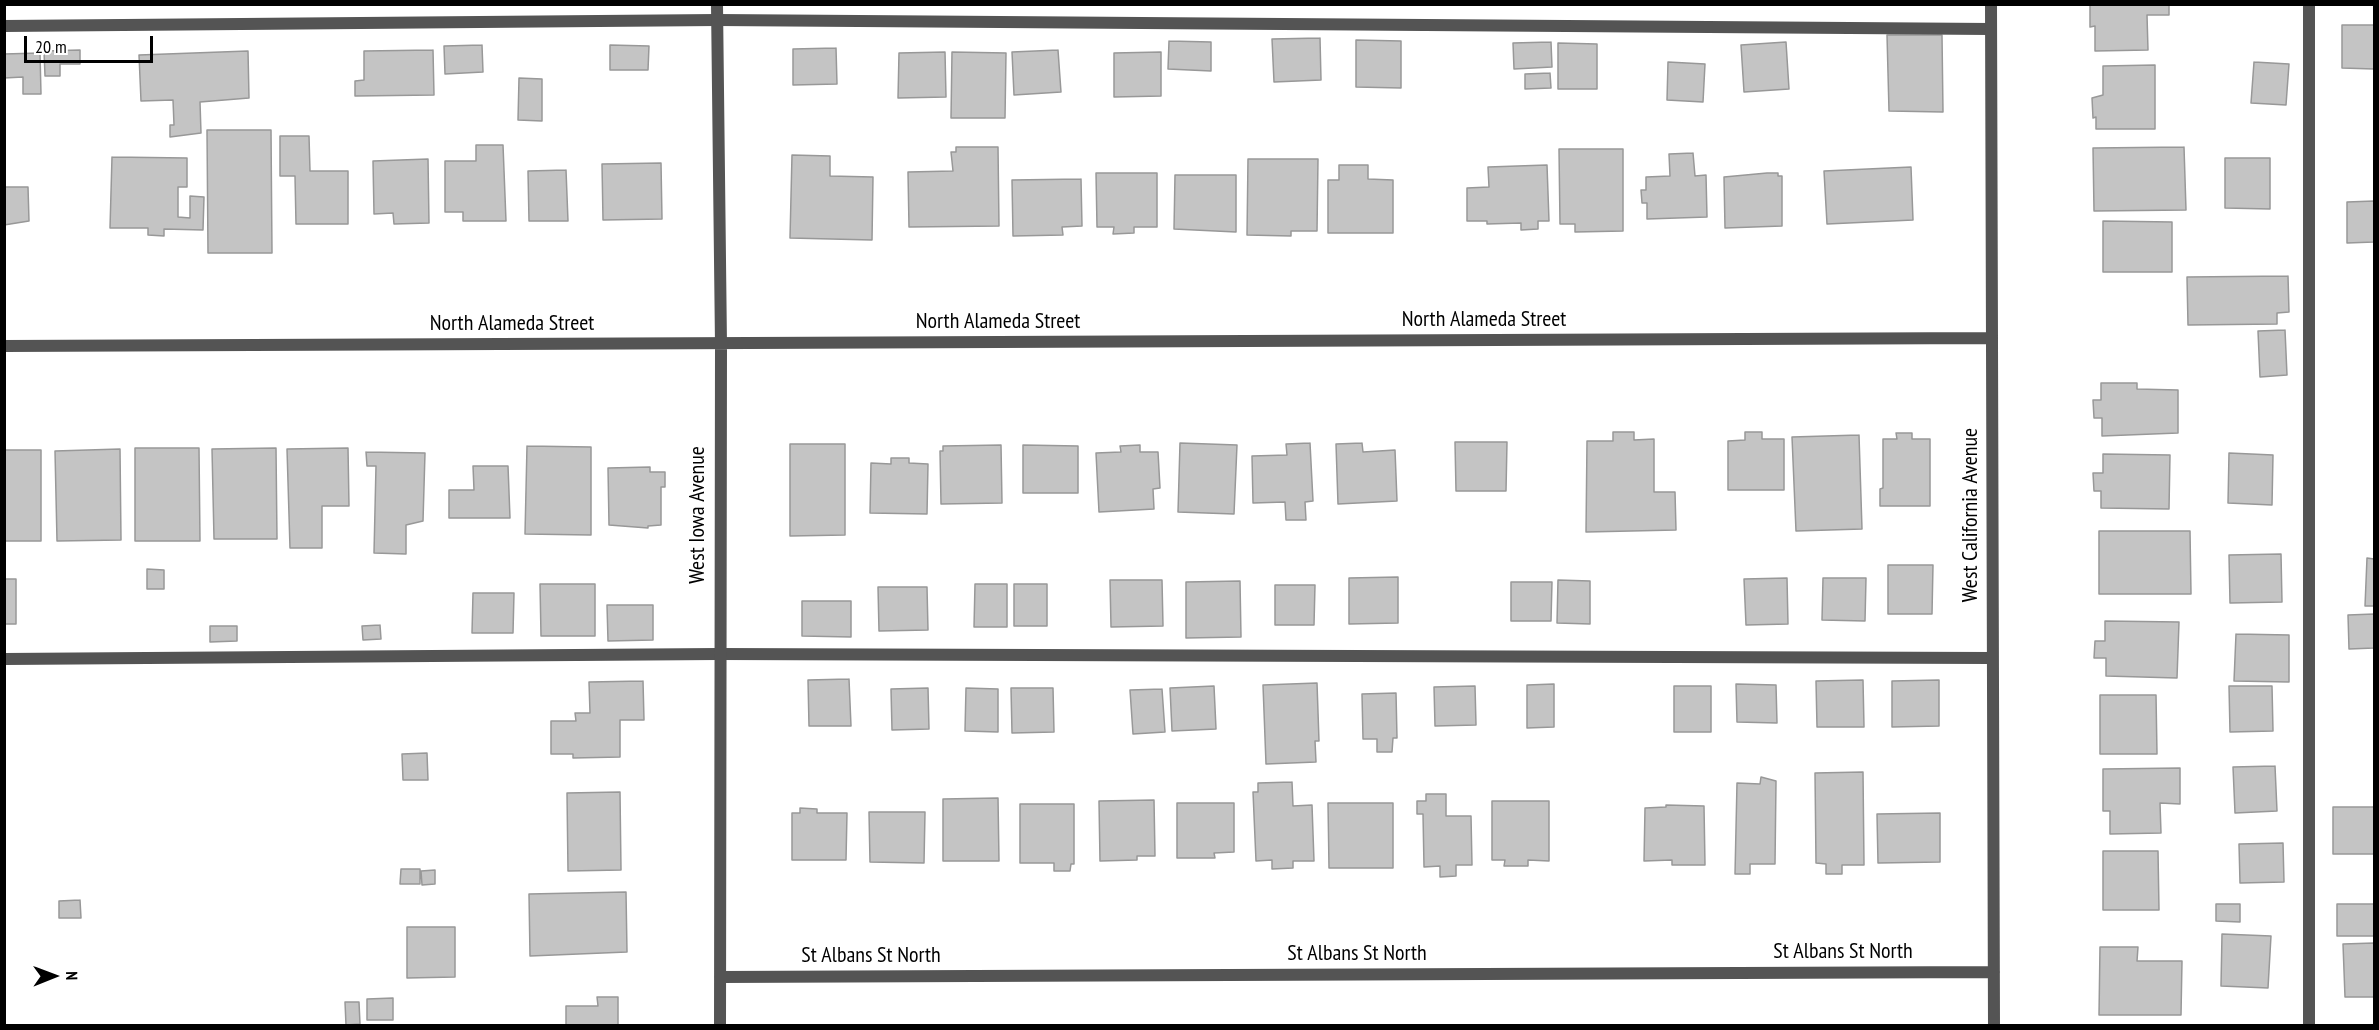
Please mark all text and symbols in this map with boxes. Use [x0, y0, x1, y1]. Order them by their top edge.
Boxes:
scale bar [27, 24, 156, 62]
text: 20 m [35, 35, 67, 58]
street label: North Alameda Street [1402, 307, 1566, 333]
street label: North Alameda Street [916, 309, 1080, 335]
street label: North Alameda Street [430, 311, 594, 337]
street label: West California Avenue [1958, 428, 1984, 602]
street label: West Iowa Avenue [685, 446, 711, 584]
street label: St Albans St North [1773, 939, 1913, 965]
street label: St Albans St North [1287, 941, 1427, 967]
street label: St Albans St North [801, 943, 941, 969]
north arrow [24, 946, 84, 1006]
text: N [62, 971, 82, 980]

